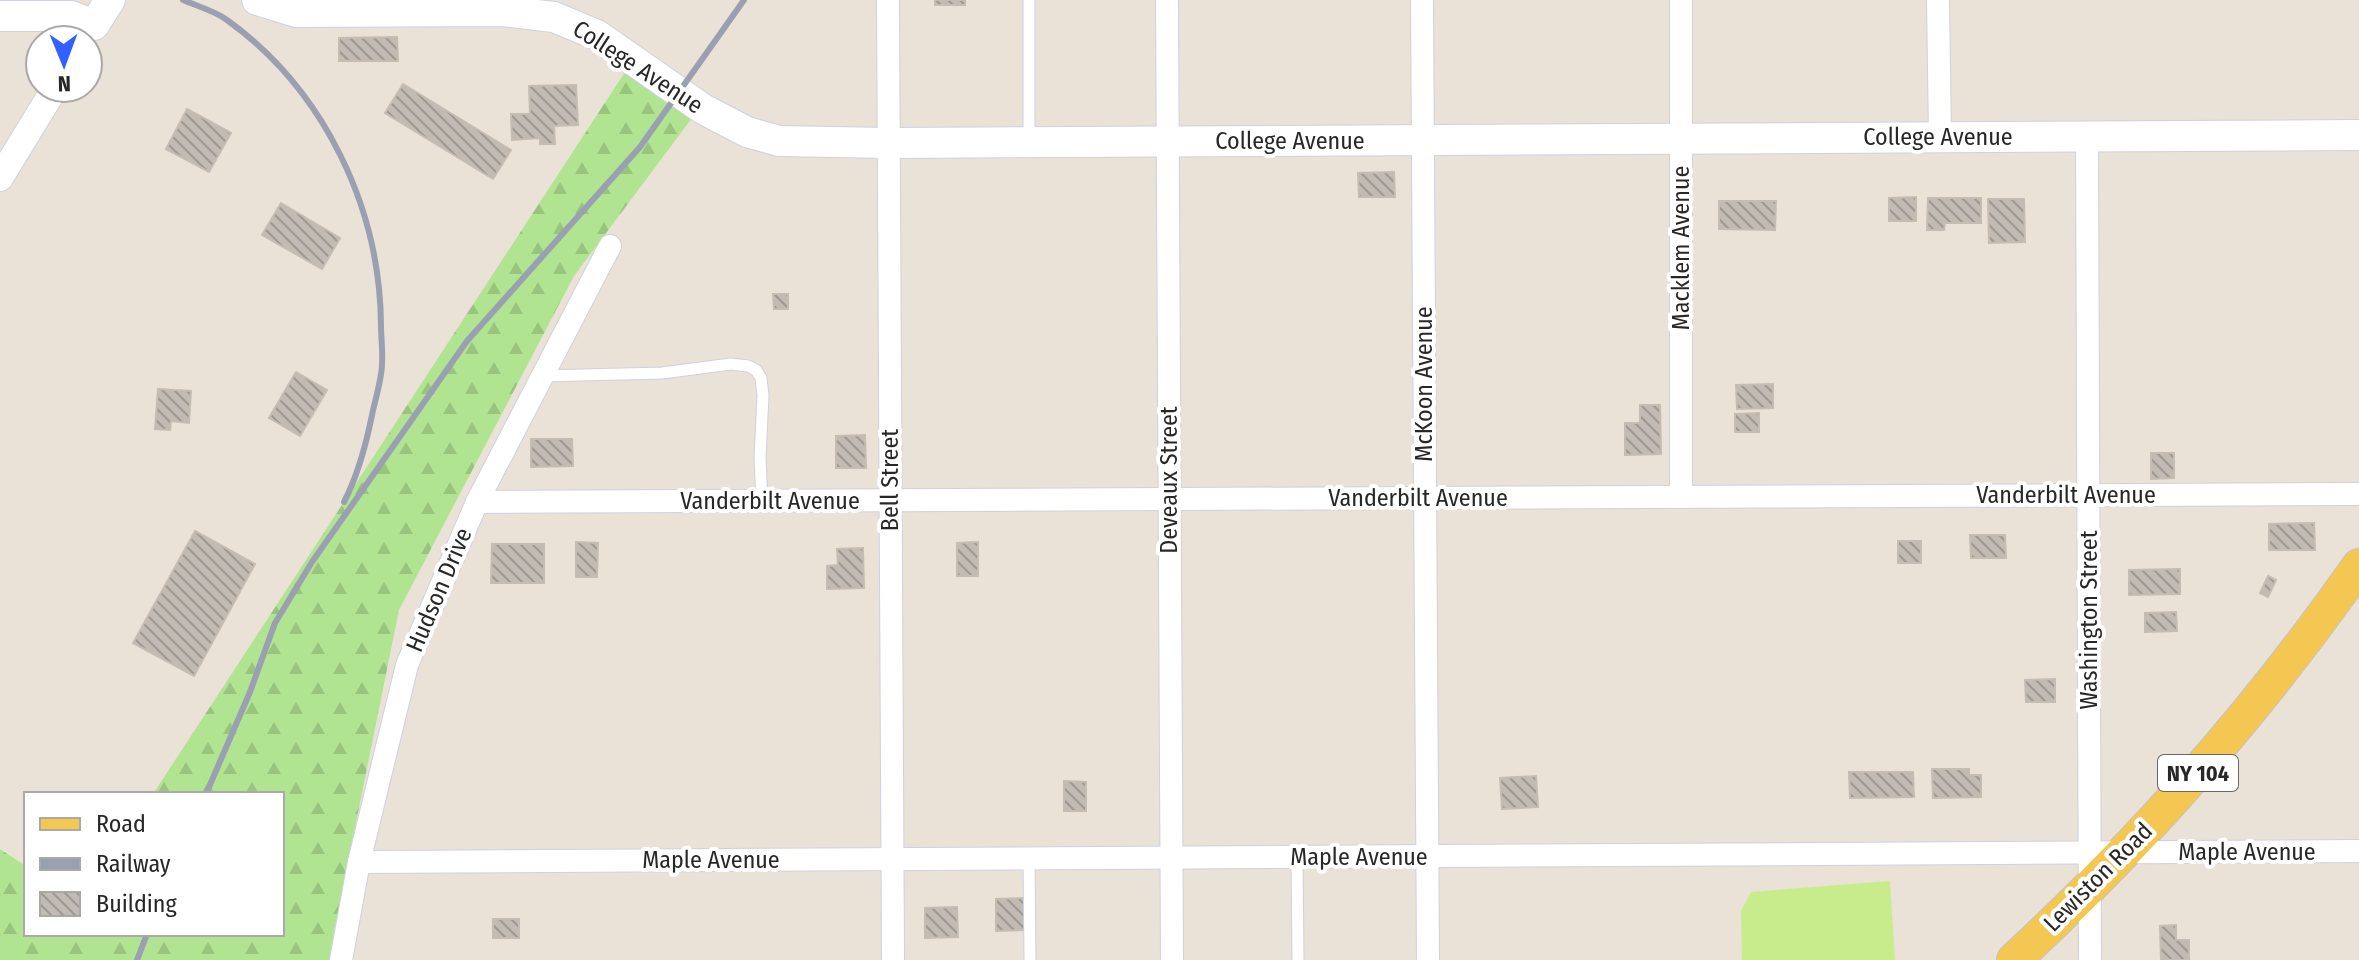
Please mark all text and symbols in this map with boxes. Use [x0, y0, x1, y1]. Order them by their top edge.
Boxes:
street label: College Avenue [568, 15, 708, 119]
north arrow [24, 24, 104, 104]
text: N [58, 70, 71, 97]
street label: College Avenue [1863, 123, 2013, 151]
street label: College Avenue [1215, 127, 1365, 155]
street label: Macklem Avenue [1667, 166, 1695, 330]
street label: McKoon Avenue [1410, 306, 1438, 462]
street label: Deveaux Street [1155, 406, 1183, 554]
street label: Bell Street [876, 429, 904, 531]
street label: Vanderbilt Avenue [1976, 481, 2156, 509]
street label: Vanderbilt Avenue [1328, 484, 1508, 512]
street label: Vanderbilt Avenue [680, 487, 860, 515]
street label: Hudson Drive [400, 524, 478, 656]
street label: Washington Street [2075, 530, 2103, 710]
road number: NY 104 [2158, 755, 2238, 791]
legend [24, 792, 284, 936]
text: Road [96, 810, 146, 838]
street label: Lewiston Road [2038, 817, 2158, 937]
street label: Maple Avenue [2178, 838, 2316, 866]
street label: Maple Avenue [1290, 843, 1428, 871]
street label: Maple Avenue [642, 846, 780, 874]
text: Railway [96, 850, 171, 878]
text: Building [96, 890, 178, 918]

